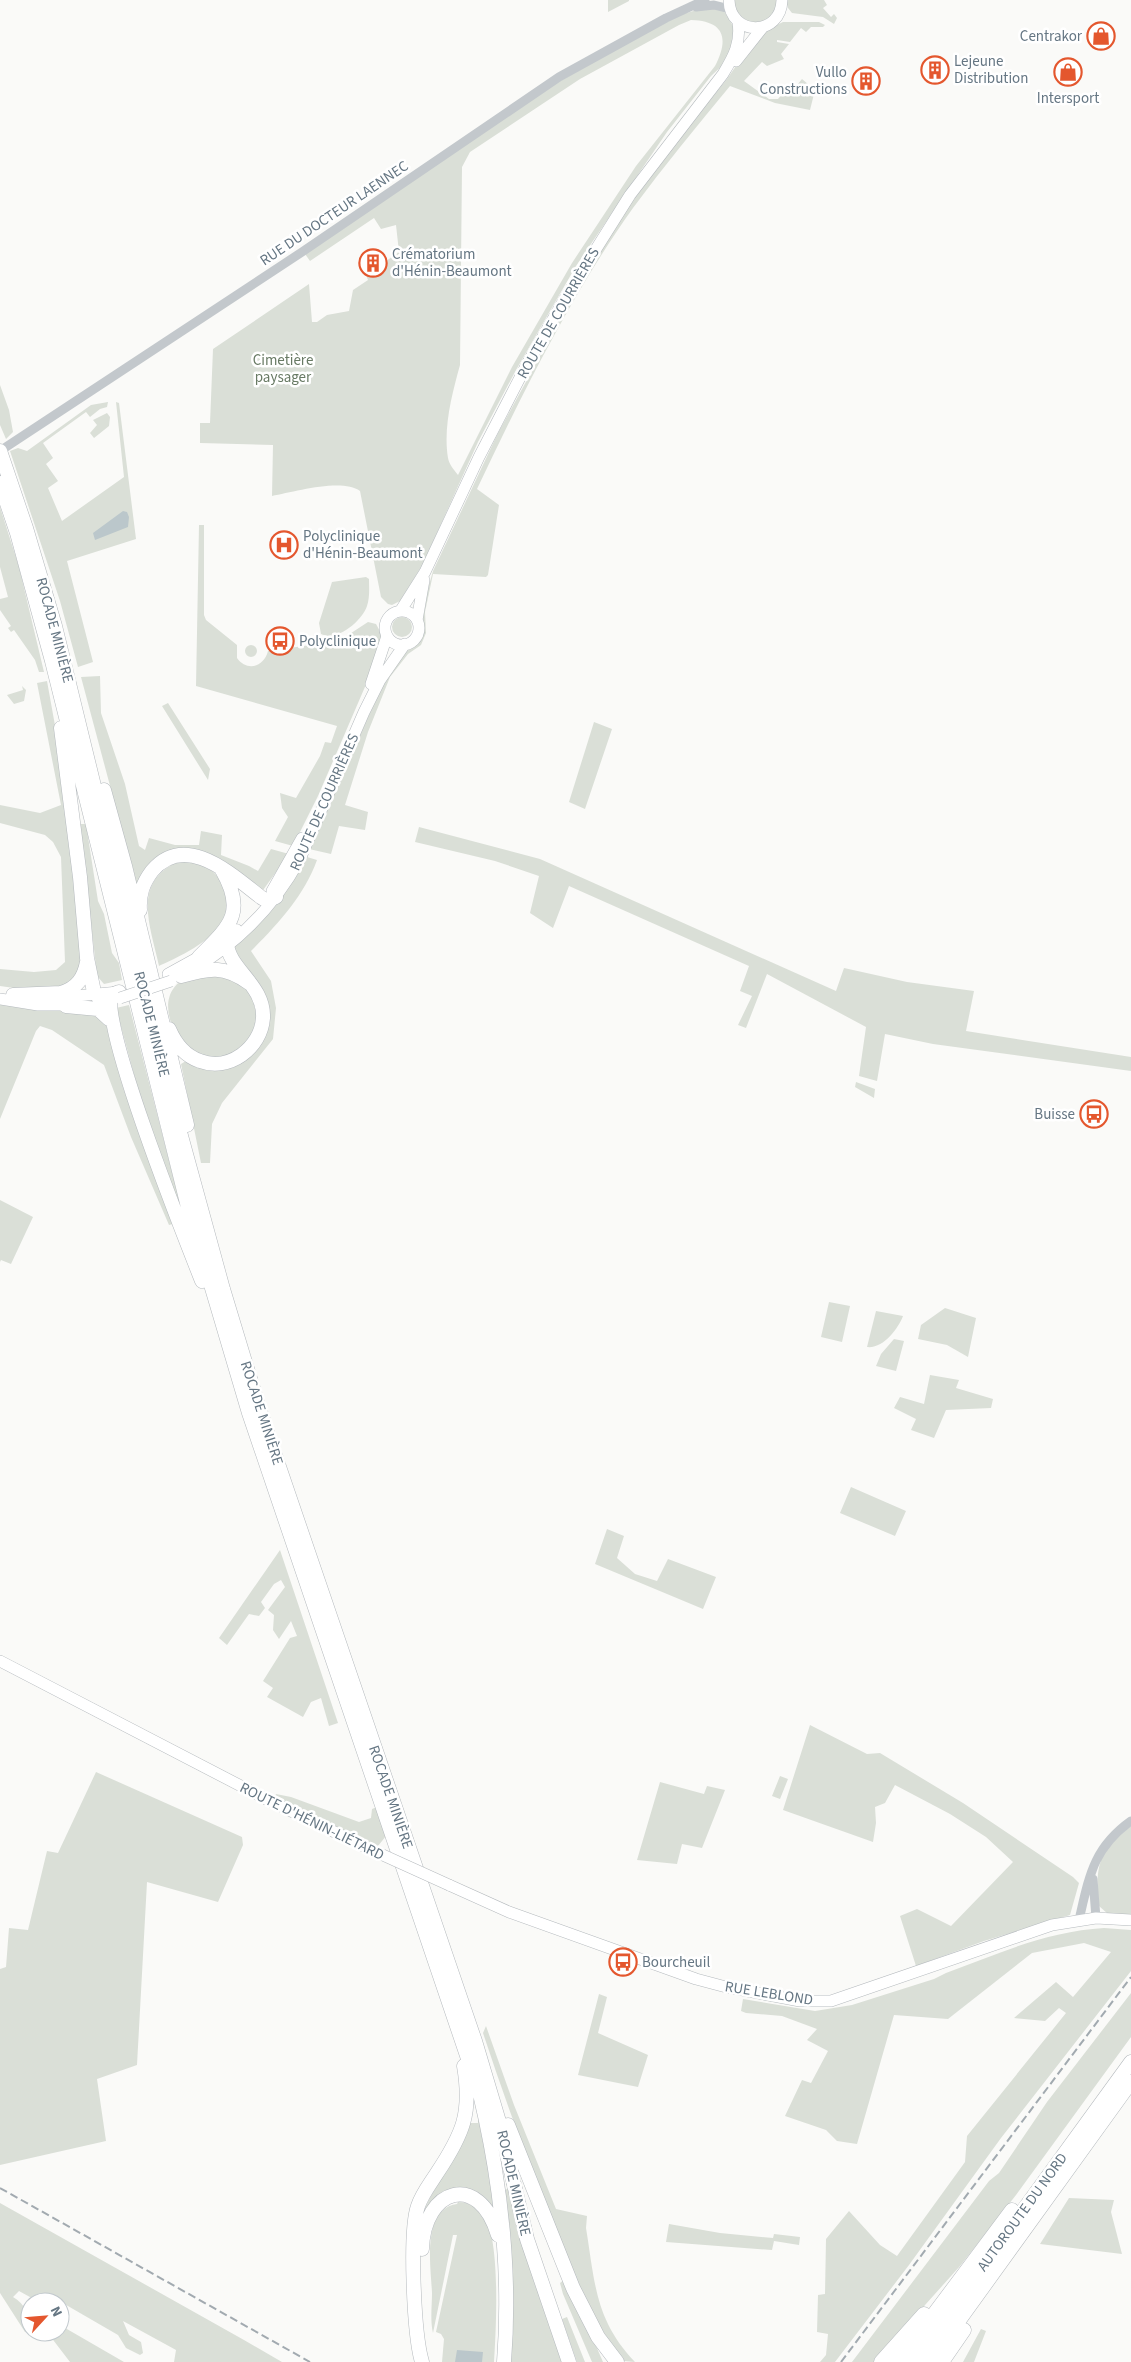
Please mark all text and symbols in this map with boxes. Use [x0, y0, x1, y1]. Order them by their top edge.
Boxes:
shop icon: Centrakor [1086, 21, 1116, 51]
place label: Centrakor [1020, 26, 1083, 47]
place label: Lejeune Distribution [954, 51, 1028, 89]
building icon: Lejeune Distribution [920, 55, 950, 85]
shop icon: Intersport [1053, 57, 1083, 87]
place label: Vullo Constructions [760, 62, 847, 100]
building icon: Vullo Constructions [851, 66, 881, 96]
place label: Intersport [1037, 88, 1099, 109]
street label: RUE DU DOCTEUR LAENNEC [256, 156, 413, 271]
place label: Crématorium d'Hénin-Beaumont [392, 244, 512, 282]
street label: ROUTE DE COURRIÈRES [512, 244, 605, 383]
building icon: Crématorium d'Hénin-Beaumont [358, 248, 388, 278]
park label: Cimetière paysager [253, 350, 313, 388]
place label: Polyclinique d'Hénin-Beaumont [303, 526, 423, 564]
hospital icon: Polyclinique d'Hénin-Beaumont [269, 530, 299, 560]
street label: ROCADE MINIÈRE [30, 575, 79, 685]
bus stop icon: Polyclinique [265, 626, 295, 656]
place label: Polyclinique [299, 631, 376, 652]
street label: ROUTE DE COURRIÈRES [285, 730, 364, 874]
street label: ROCADE MINIÈRE [128, 969, 175, 1079]
bus stop icon: Buisse [1079, 1099, 1109, 1129]
place label: Buisse [1034, 1104, 1075, 1125]
street label: ROCADE MINIÈRE [235, 1358, 288, 1468]
street label: ROCADE MINIÈRE [363, 1743, 418, 1852]
street label: ROUTE D'HÉNIN-LIÉTARD [236, 1777, 388, 1866]
bus stop icon: Bourcheuil [608, 1947, 638, 1977]
place label: Bourcheuil [642, 1952, 710, 1973]
street label: RUE LEBLOND [723, 1976, 814, 2011]
street label: ROCADE MINIÈRE [491, 2128, 536, 2238]
street label: AUTOROUTE DU NORD [972, 2149, 1073, 2276]
north arrow [20, 2292, 70, 2342]
text: N [45, 2303, 67, 2320]

